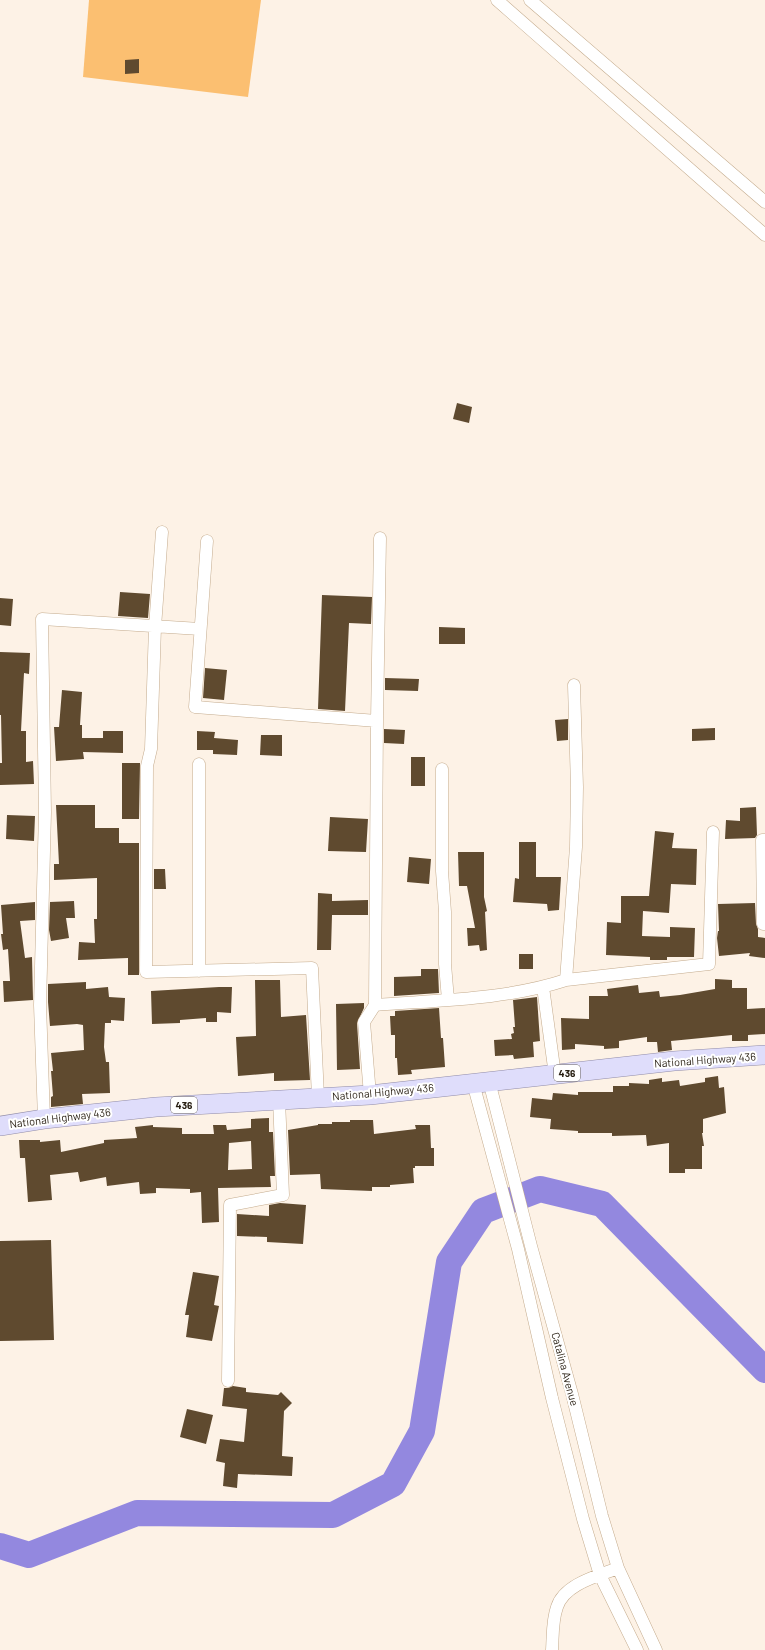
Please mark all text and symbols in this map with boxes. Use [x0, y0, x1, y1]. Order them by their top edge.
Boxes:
street label: National Highway 436 [654, 1049, 757, 1070]
road number: 436 [554, 1065, 580, 1081]
street label: National Highway 436 [332, 1081, 435, 1102]
road number: 436 [171, 1097, 197, 1113]
street label: National Highway 436 [9, 1105, 112, 1130]
street label: Catalina Avenue [549, 1331, 582, 1407]

